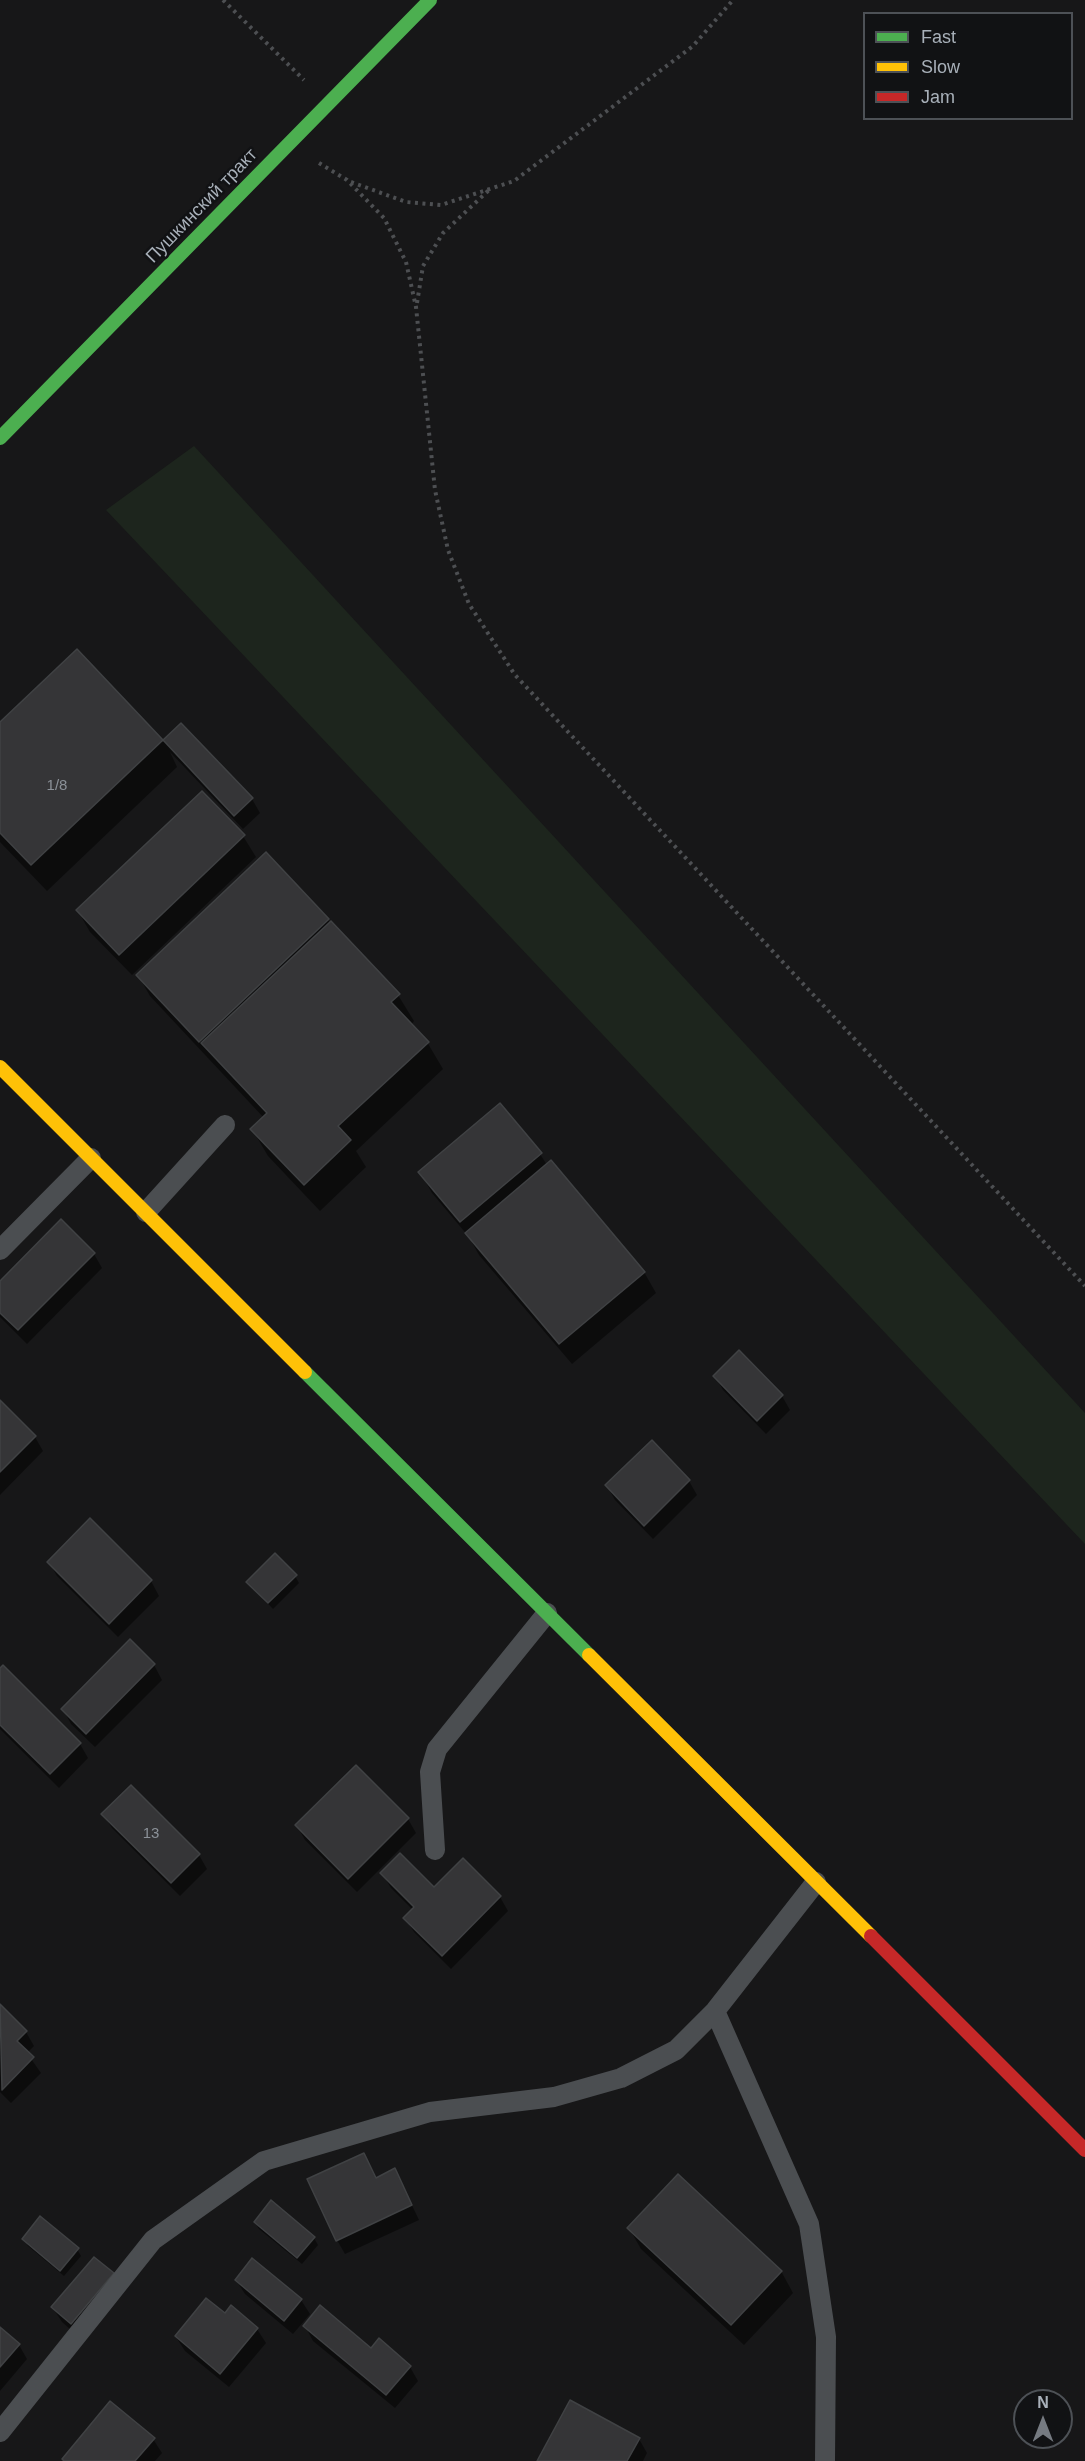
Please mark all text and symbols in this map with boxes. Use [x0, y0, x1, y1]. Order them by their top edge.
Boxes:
legend [863, 12, 1073, 120]
text: Fast [921, 27, 956, 47]
text: Slow [921, 57, 960, 77]
text: Jam [921, 87, 955, 107]
street label: Пушкинский тракт [142, 144, 262, 268]
house number: 1/8 [47, 777, 67, 795]
house number: 13 [143, 1825, 159, 1843]
north arrow [1013, 2389, 1073, 2449]
text: N [1037, 2394, 1049, 2411]

